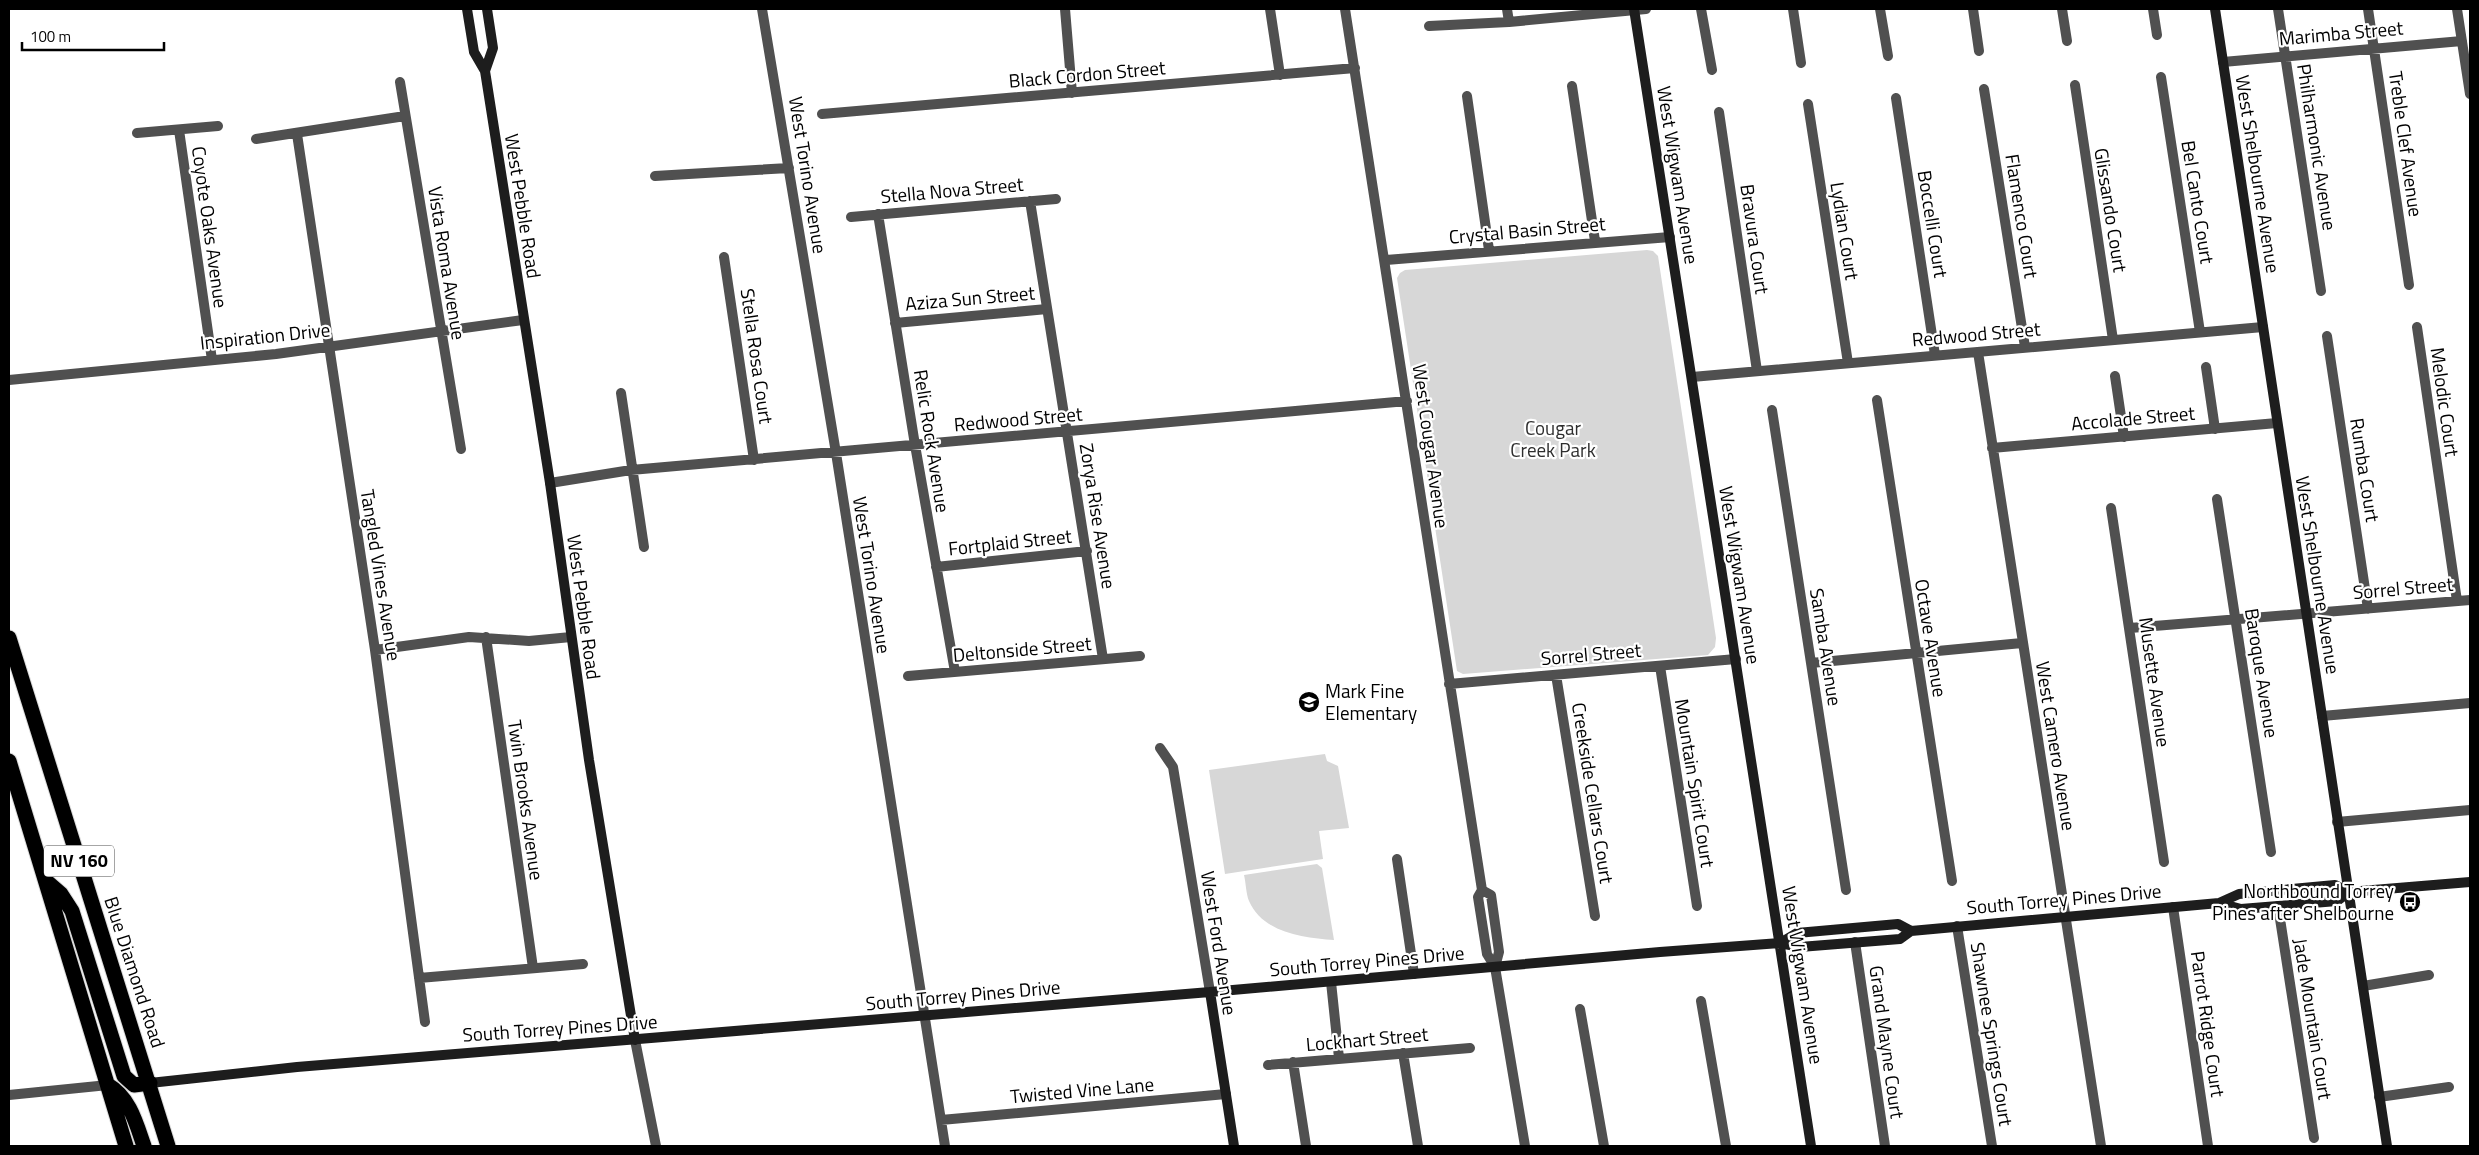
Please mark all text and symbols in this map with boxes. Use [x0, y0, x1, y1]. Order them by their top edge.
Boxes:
street label: Marimba Street [2278, 13, 2405, 52]
scale bar [22, 20, 165, 52]
text: 100 m [30, 25, 71, 48]
street label: Black Cordon Street [1007, 52, 1167, 95]
street label: Philharmonic Avenue [2290, 61, 2345, 232]
street label: Treble Clef Avenue [2382, 69, 2431, 219]
street label: West Shelbourne Avenue [2229, 73, 2288, 275]
street label: West Wigwam Avenue [1650, 84, 1707, 266]
street label: West Torino Avenue [782, 94, 835, 256]
street label: West Pebble Road [498, 132, 549, 280]
street label: Bel Canto Court [2174, 138, 2223, 266]
street label: Coyote Oaks Avenue [185, 144, 236, 310]
street label: Glissando Court [2087, 146, 2136, 274]
street label: Flamenco Court [1998, 152, 2047, 280]
street label: Boccelli Court [1911, 168, 1956, 280]
street label: Stella Nova Street [879, 169, 1025, 210]
street label: Lydian Court [1823, 180, 1868, 282]
street label: Bravura Court [1733, 182, 1778, 296]
street label: Vista Roma Avenue [421, 184, 474, 342]
street label: Crystal Basin Street [1447, 208, 1607, 251]
street label: Aziza Sun Street [904, 277, 1036, 318]
street label: Stella Rosa Court [734, 286, 781, 426]
street label: Redwood Street [1911, 313, 2042, 354]
street label: Inspiration Drive [198, 314, 331, 357]
street label: Melodic Court [2423, 345, 2468, 459]
street label: West Cougar Avenue [1406, 362, 1457, 530]
street label: Relic Rock Avenue [907, 367, 958, 515]
street label: Redwood Street [953, 398, 1084, 439]
street label: Accolade Street [2070, 398, 2196, 437]
park label: Cougar Creek Park [1510, 413, 1596, 464]
street label: Rumba Court [2343, 416, 2388, 524]
street label: Zorya Rise Avenue [1073, 441, 1124, 591]
street label: West Shelbourne Avenue [2289, 474, 2348, 676]
street label: West Wigwam Avenue [1712, 484, 1769, 666]
street label: Tangled Vines Avenue [354, 487, 409, 663]
street label: West Torino Avenue [846, 494, 899, 656]
street label: Fortplaid Street [947, 521, 1074, 562]
street label: West Pebble Road [560, 533, 609, 681]
street label: Sorrel Street [2352, 569, 2455, 606]
street label: Octave Avenue [1908, 577, 1955, 699]
street label: Samba Avenue [1803, 586, 1850, 708]
street label: Baroque Avenue [2238, 606, 2287, 740]
street label: Musette Avenue [2132, 615, 2179, 749]
street label: Deltonside Street [951, 628, 1093, 669]
street label: Sorrel Street [1540, 635, 1643, 672]
street label: West Camero Avenue [2029, 659, 2084, 833]
place label: Mark Fine Elementary [1325, 676, 1417, 727]
school or university icon: Mark Fine Elementary [1297, 690, 1321, 714]
street label: Mountain Spirit Court [1668, 696, 1723, 870]
street label: Creekside Cellars Court [1565, 700, 1622, 886]
street label: Twin Brooks Avenue [501, 718, 552, 882]
road number: NV 160 [44, 846, 114, 876]
street label: West Ford Avenue [1194, 869, 1245, 1017]
street label: South Torrey Pines Drive [1965, 876, 2163, 921]
place label: Northbound Torrey Pines after Shelbourne [2212, 876, 2394, 927]
street label: West Wigwam Avenue [1775, 884, 1832, 1066]
bus stop icon: Northbound Torrey Pines after Shelbourne [2398, 890, 2422, 914]
street label: Blue Diamond Road [97, 893, 174, 1051]
street label: Jade Mountain Court [2286, 936, 2341, 1102]
street label: South Torrey Pines Drive [1268, 938, 1466, 983]
street label: Shawnee Springs Court [1964, 940, 2021, 1128]
street label: Parrot Ridge Court [2184, 949, 2233, 1099]
street label: Grand Mayne Court [1862, 964, 1913, 1121]
street label: South Torrey Pines Drive [864, 972, 1062, 1017]
street label: South Torrey Pines Drive [462, 1006, 658, 1049]
street label: Lockhart Street [1305, 1019, 1430, 1058]
street label: Twisted Vine Lane [1009, 1069, 1155, 1110]

